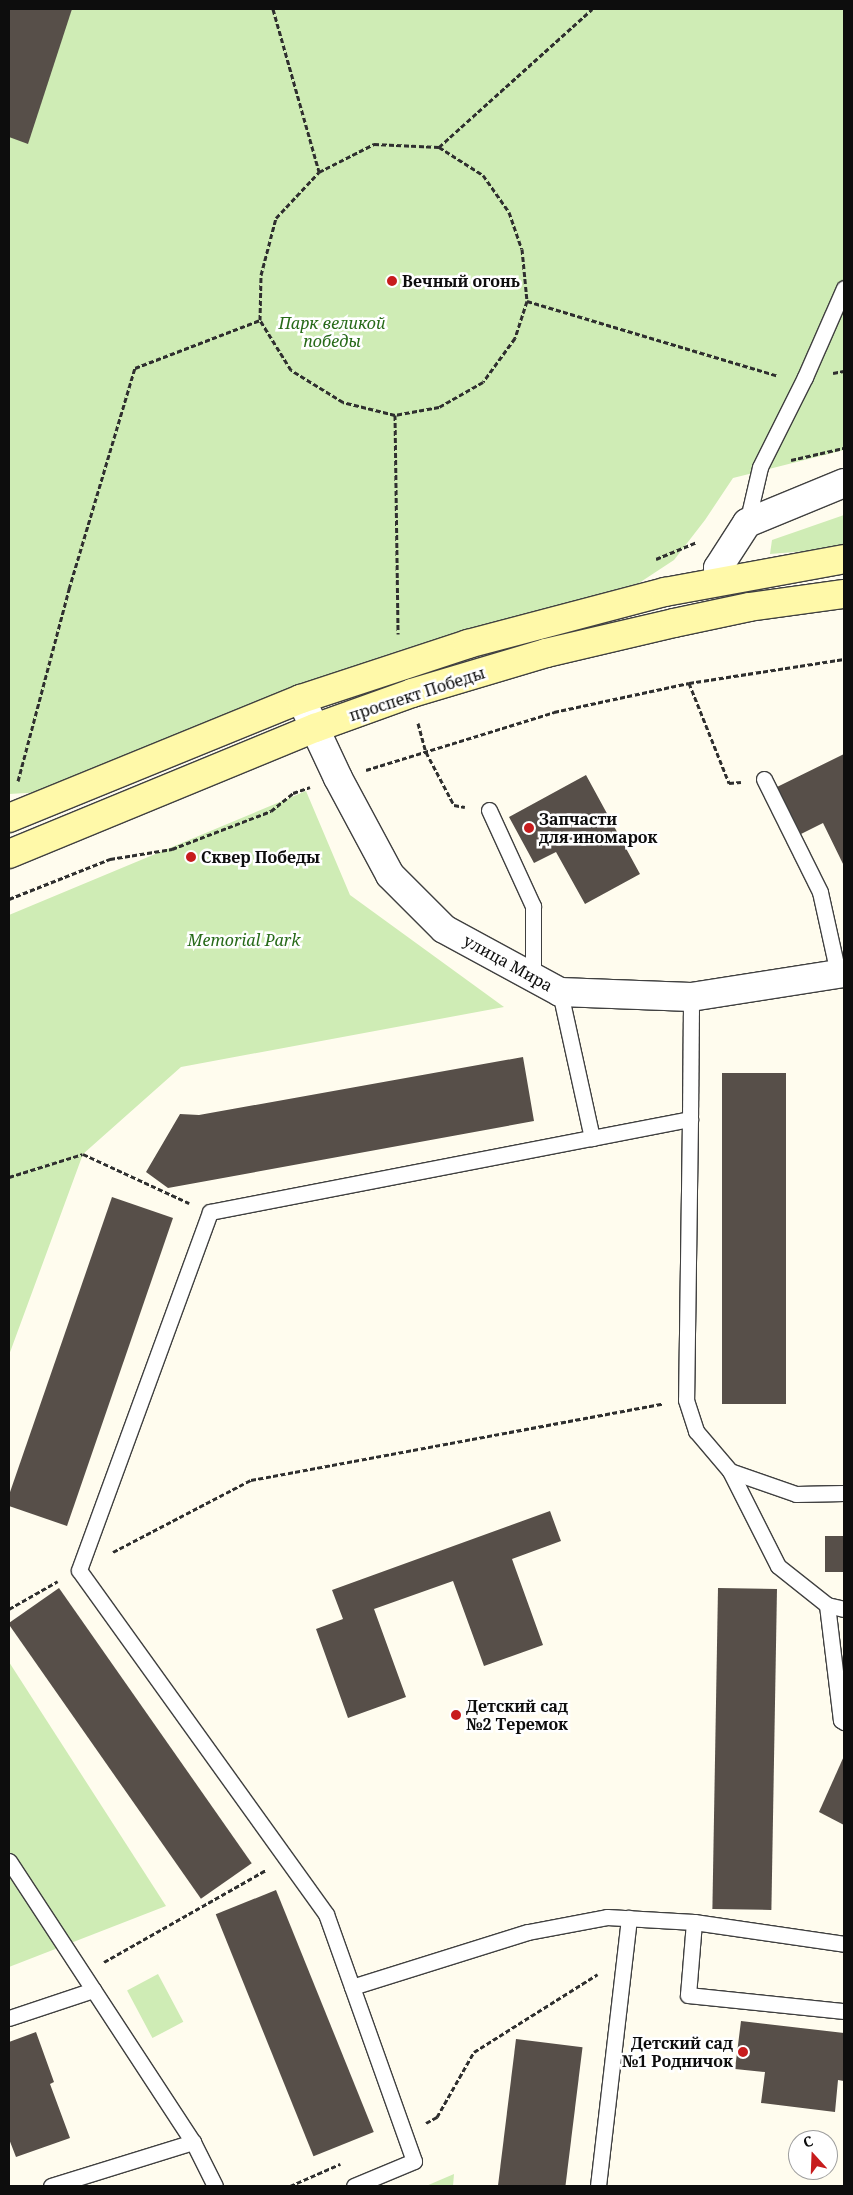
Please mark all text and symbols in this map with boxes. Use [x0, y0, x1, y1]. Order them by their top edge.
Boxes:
place label: Вечный огонь [402, 271, 520, 291]
marker: Вечный огонь [386, 275, 398, 287]
park label: Парк великой победы [278, 313, 386, 351]
street label: проспект Победы [347, 663, 487, 725]
place label: Запчасти для иномарок [539, 809, 657, 847]
marker: Запчасти для иномарок [523, 822, 535, 834]
place label: Сквер Победы [201, 847, 320, 867]
marker: Сквер Победы [185, 851, 197, 863]
park label: Memorial Park [188, 930, 300, 950]
street label: улица Мира [460, 931, 556, 995]
place label: Детский сад №2 Теремок [466, 1696, 568, 1734]
marker: Детский сад №2 Теремок [450, 1709, 462, 1721]
place label: Детский сад №1 Родничок [622, 2033, 733, 2071]
marker: Детский сад №1 Родничок [737, 2046, 749, 2058]
north arrow [788, 2130, 838, 2180]
text: С [800, 2131, 816, 2152]

